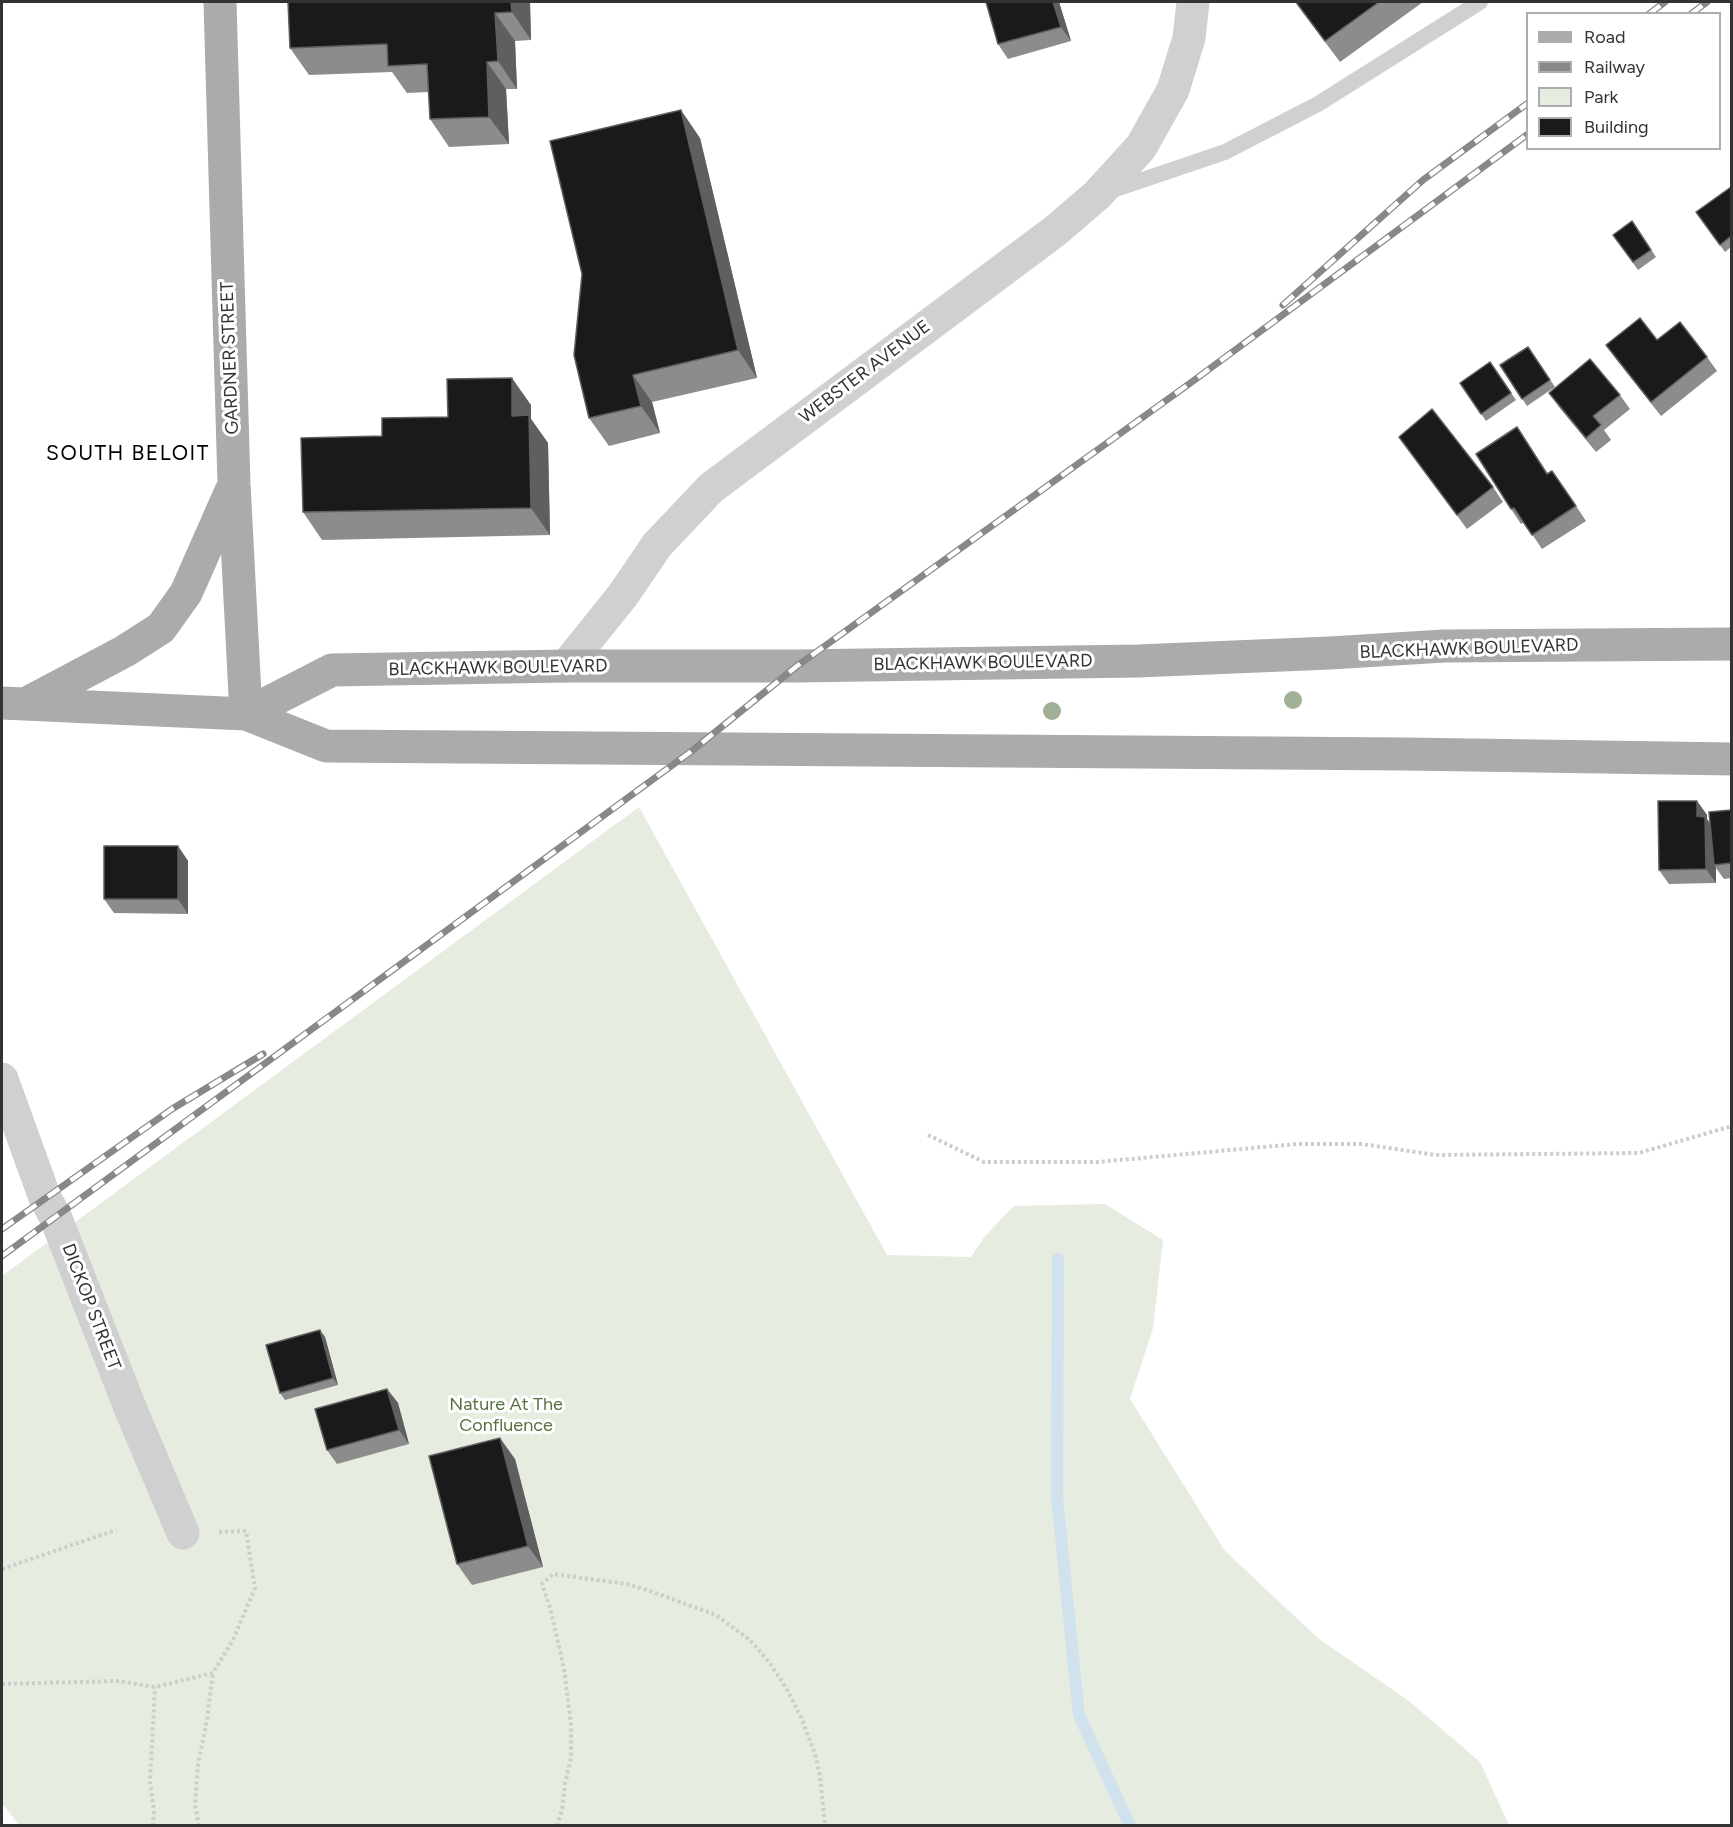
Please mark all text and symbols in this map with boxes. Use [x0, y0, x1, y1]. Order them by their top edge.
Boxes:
legend [1526, 12, 1721, 150]
text: Road [1584, 26, 1625, 48]
text: Railway [1584, 56, 1645, 78]
text: Park [1584, 86, 1618, 108]
text: Building [1584, 116, 1649, 138]
street label: GARDNER STREET [217, 281, 243, 435]
street label: WEBSTER AVENUE [795, 316, 935, 428]
district label: SOUTH BELOIT [46, 441, 210, 467]
street label: BLACKHAWK BOULEVARD [1359, 634, 1579, 664]
street label: BLACKHAWK BOULEVARD [873, 650, 1093, 676]
street label: BLACKHAWK BOULEVARD [388, 655, 608, 681]
street label: DICKOP STREET [57, 1241, 125, 1373]
park label: Nature At The Confluence [449, 1394, 563, 1436]

